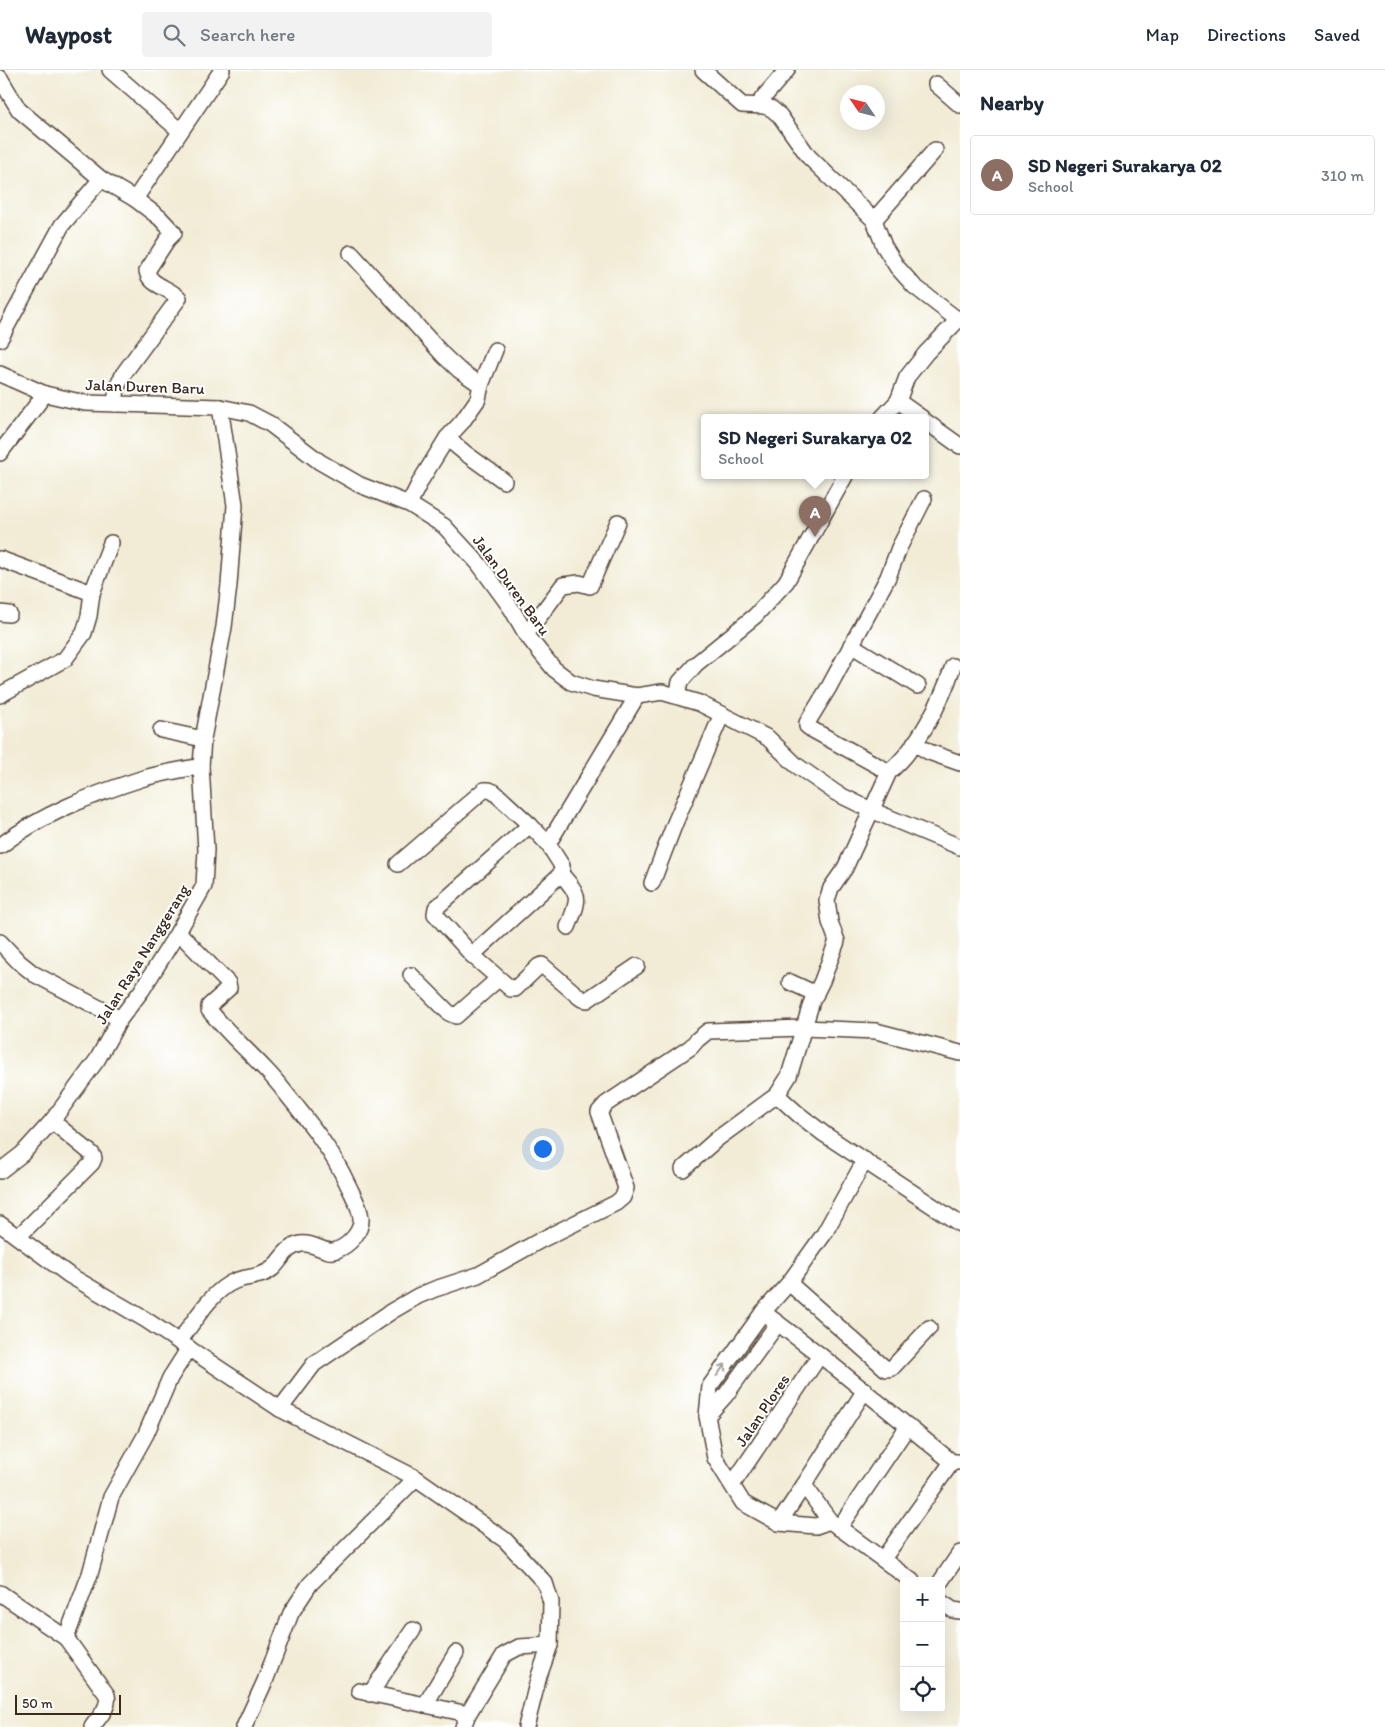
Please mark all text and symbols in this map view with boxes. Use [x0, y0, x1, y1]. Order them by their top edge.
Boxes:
search box [142, 12, 492, 57]
text: Waypost [25, 20, 112, 49]
icon: search [160, 21, 188, 49]
text: Search here [200, 23, 295, 46]
text: Map [1146, 24, 1179, 46]
text: Directions [1207, 24, 1286, 46]
text: Saved [1314, 24, 1360, 46]
north arrow [840, 85, 885, 130]
text: Nearby [980, 90, 1044, 115]
text: SD Negeri Surakarya 02 [1028, 154, 1222, 177]
text: A [992, 166, 1002, 185]
text: 310 m [1321, 166, 1364, 185]
text: School [1028, 177, 1074, 196]
street label: Jalan Duren Baru [85, 375, 205, 398]
popup [701, 414, 929, 479]
text: SD Negeri Surakarya 02 [718, 426, 912, 449]
text: School [718, 449, 764, 468]
pin: A [799, 496, 831, 537]
street label: Jalan Duren Baru [469, 531, 554, 639]
street label: Jalan Raya Nanggerang [92, 880, 194, 1028]
your location [530, 1136, 556, 1162]
one-way arrow [716, 1364, 726, 1378]
street label: Jalan Plores [731, 1370, 794, 1450]
map controls [900, 1577, 945, 1712]
button: + [900, 1577, 945, 1622]
button: − [900, 1622, 945, 1667]
button: locate [900, 1667, 945, 1712]
scale bar [15, 1692, 121, 1715]
text: 50 m [22, 1695, 53, 1712]

